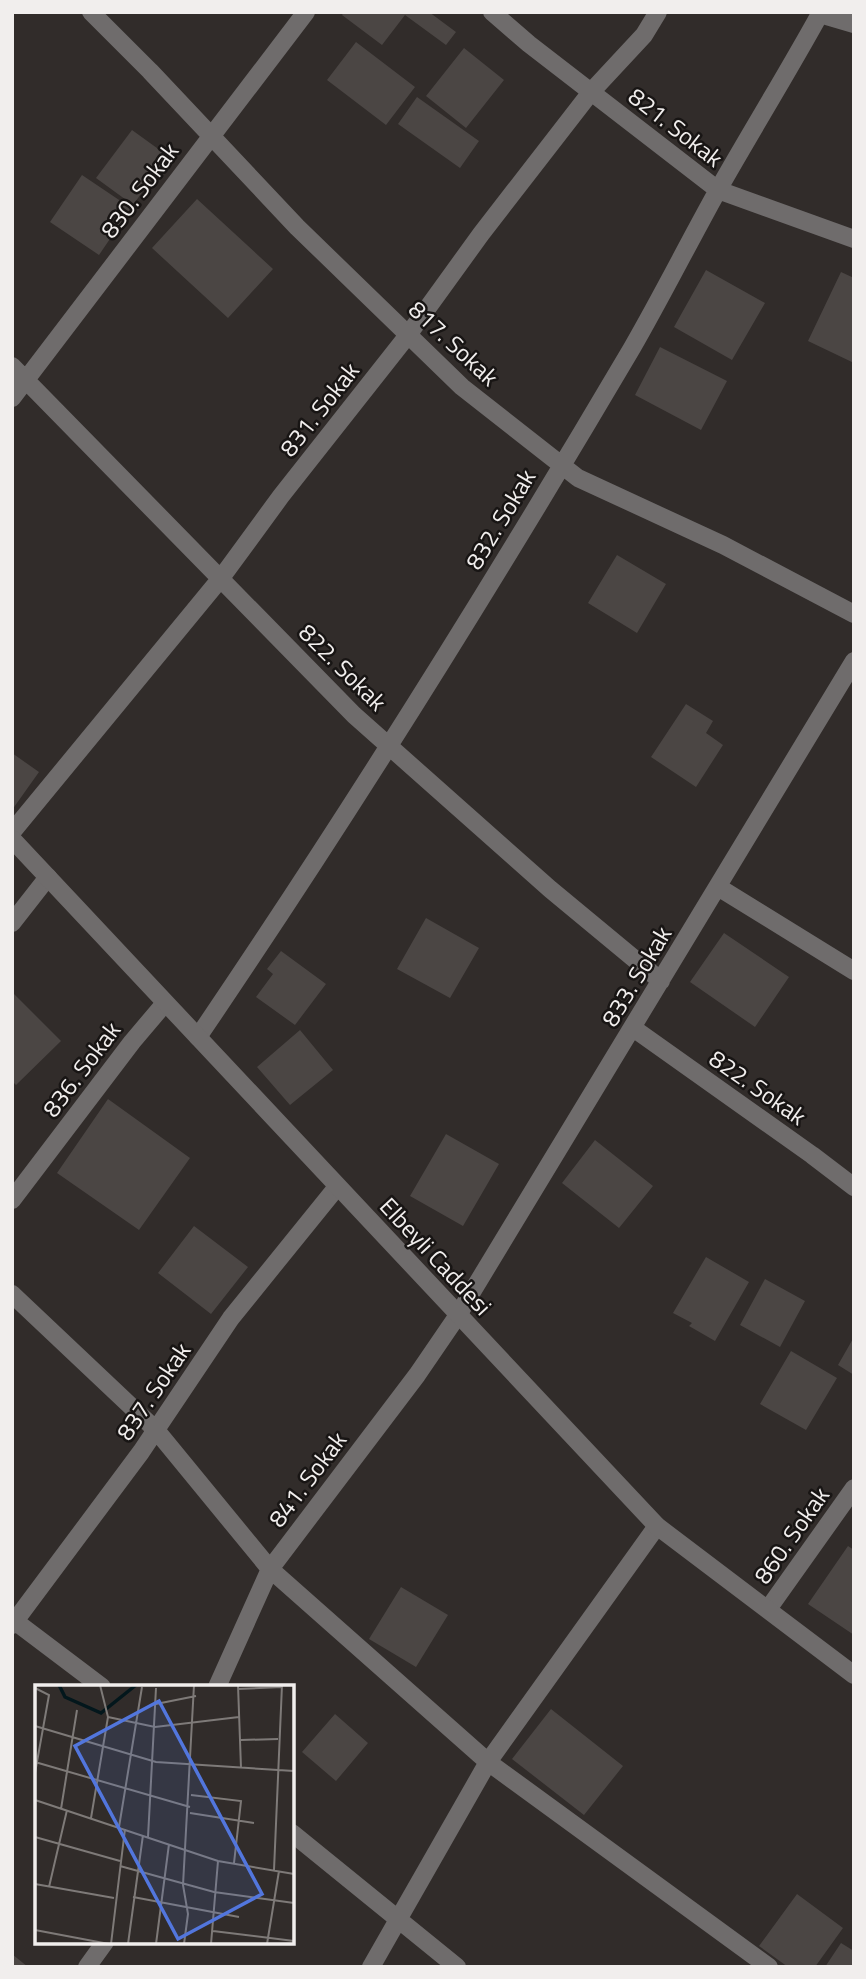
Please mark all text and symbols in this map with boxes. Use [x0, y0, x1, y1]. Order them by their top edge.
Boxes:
street label: 821. Sokak [621, 79, 731, 176]
street label: 830. Sokak [91, 134, 187, 245]
street label: 817. Sokak [401, 292, 507, 394]
street label: 831. Sokak [271, 354, 368, 464]
street label: 832. Sokak [456, 462, 544, 576]
street label: 822. Sokak [291, 615, 395, 719]
street label: 833. Sokak [592, 919, 680, 1033]
street label: 836. Sokak [33, 1013, 129, 1124]
street label: 822. Sokak [702, 1040, 814, 1134]
street label: Elbeyli Caddesi [372, 1189, 500, 1323]
street label: 837. Sokak [107, 1334, 199, 1447]
street label: 841. Sokak [259, 1423, 355, 1534]
street label: 860. Sokak [744, 1479, 838, 1591]
inset map [35, 1685, 294, 1944]

